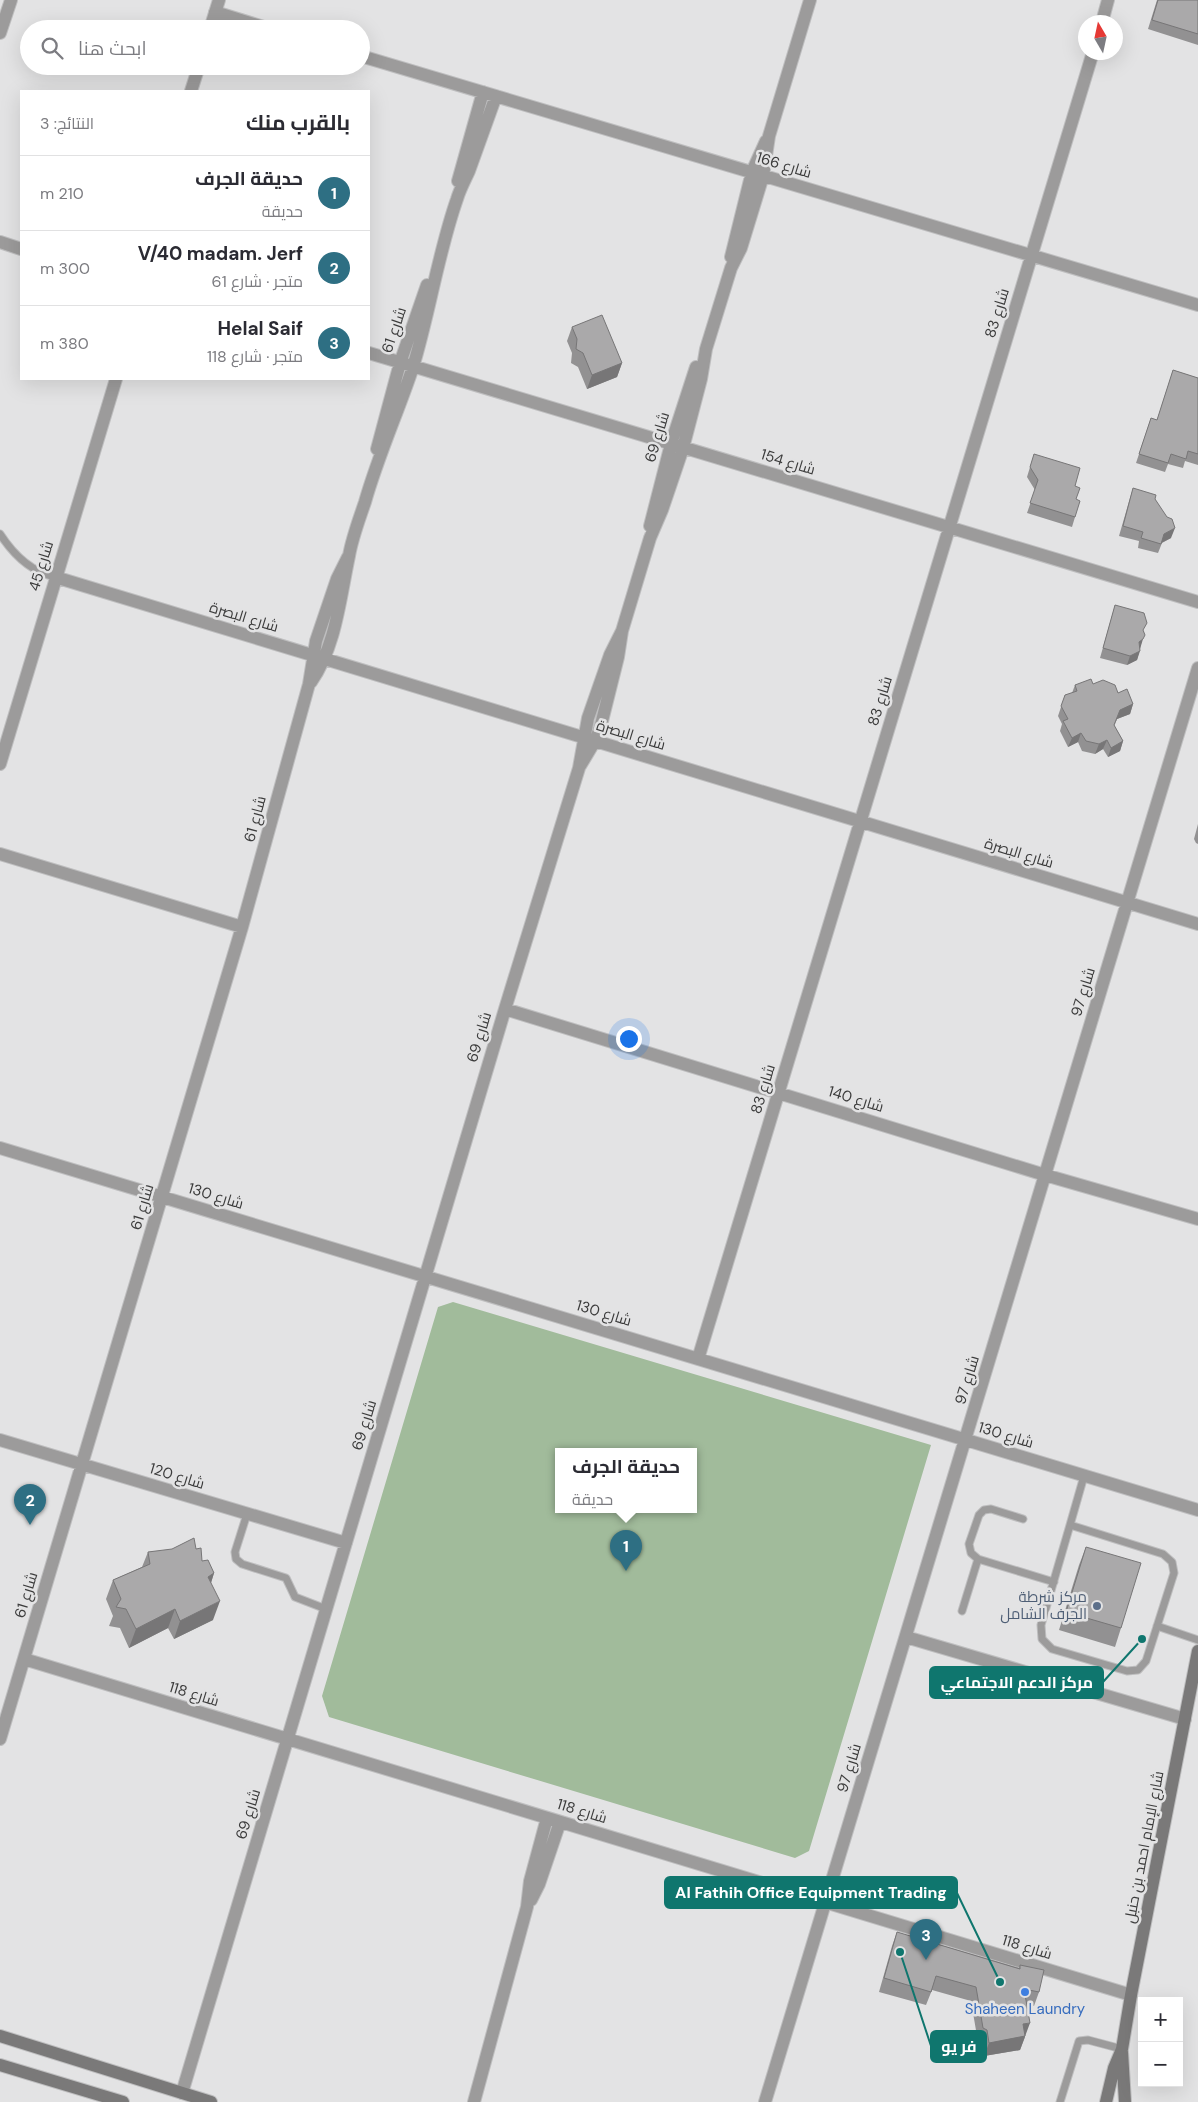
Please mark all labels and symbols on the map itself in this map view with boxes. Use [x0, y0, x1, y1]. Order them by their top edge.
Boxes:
north arrow [1078, 15, 1123, 60]
street label: شارع 166 [754, 147, 814, 184]
street label: شارع 83 [980, 286, 1015, 341]
street label: شارع 61 [377, 304, 412, 356]
street label: شارع 69 [640, 409, 675, 465]
street label: شارع 154 [758, 444, 818, 481]
street label: شارع 45 [24, 539, 59, 594]
street label: شارع البصرة [207, 597, 281, 638]
street label: شارع 83 [863, 674, 898, 729]
street label: شارع البصرة [594, 715, 668, 756]
street label: شارع 61 [239, 794, 272, 845]
street label: شارع البصرة [982, 833, 1056, 874]
street label: شارع 97 [1066, 965, 1101, 1019]
street label: شارع 69 [462, 1009, 497, 1065]
your location [616, 1026, 642, 1052]
street label: شارع 83 [746, 1062, 781, 1117]
street label: شارع 140 [825, 1081, 886, 1118]
street label: شارع 130 [186, 1178, 246, 1215]
street label: شارع 61 [126, 1182, 159, 1233]
street label: شارع 130 [574, 1295, 634, 1332]
street label: شارع 97 [950, 1353, 985, 1407]
street label: شارع 69 [347, 1397, 382, 1453]
street label: شارع 130 [976, 1417, 1036, 1454]
street label: شارع 120 [147, 1458, 207, 1495]
pin: 2 [14, 1484, 46, 1525]
pin: 1 [610, 1530, 642, 1571]
street label: شارع 61 [10, 1570, 43, 1621]
place label: مركز شرطة الجرف الشامل [1000, 1587, 1087, 1624]
marker: مركز شرطة الجرف الشامل [1091, 1600, 1103, 1612]
callout: مركز الدعم الاجتماعي [930, 1667, 1103, 1698]
text: مركز الدعم الاجتماعي [941, 1672, 1093, 1695]
street label: شارع 118 [166, 1677, 222, 1712]
street label: شارع 97 [832, 1741, 867, 1795]
street label: شارع الإمام احمد بن حنبل [1119, 1769, 1170, 1925]
street label: شارع 69 [231, 1786, 266, 1842]
street label: شارع 118 [554, 1794, 610, 1829]
callout: Al Fathih Office Equipment Trading [665, 1877, 957, 1908]
text: Al Fathih Office Equipment Trading [675, 1882, 947, 1903]
pin: 3 [910, 1919, 942, 1960]
street label: شارع 118 [999, 1930, 1055, 1965]
marker: Shaheen Laundry [1019, 1986, 1031, 1998]
place label: Shaheen Laundry [965, 1999, 1086, 2019]
callout: فر يو [931, 2031, 986, 2062]
text: فر يو [941, 2036, 977, 2057]

